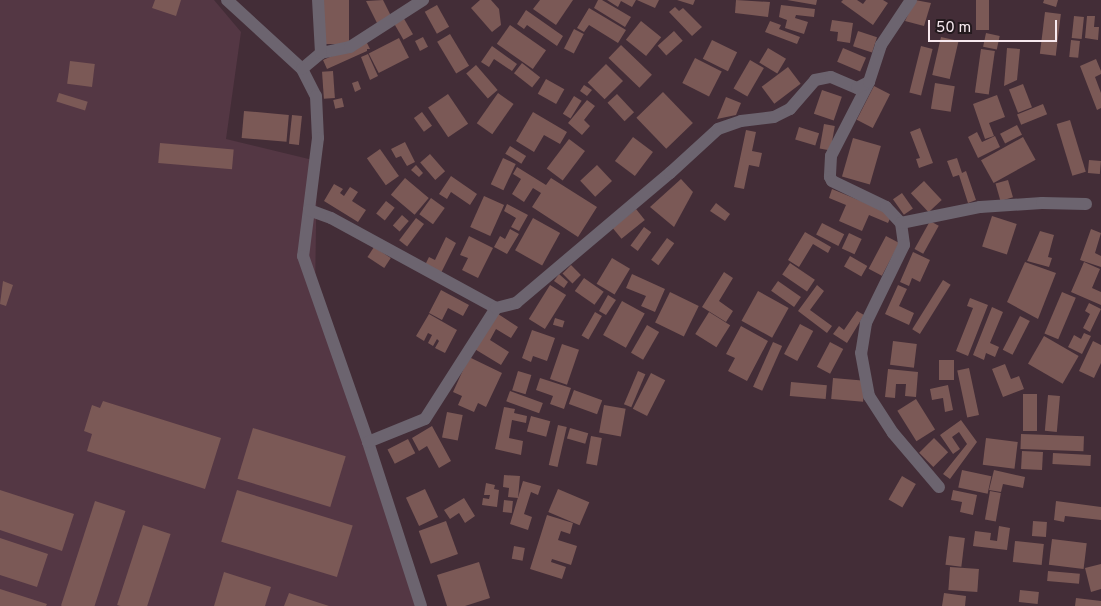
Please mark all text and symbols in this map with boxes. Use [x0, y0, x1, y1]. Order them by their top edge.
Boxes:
scale bar [931, 10, 1060, 42]
text: 50 m [936, 19, 971, 38]

